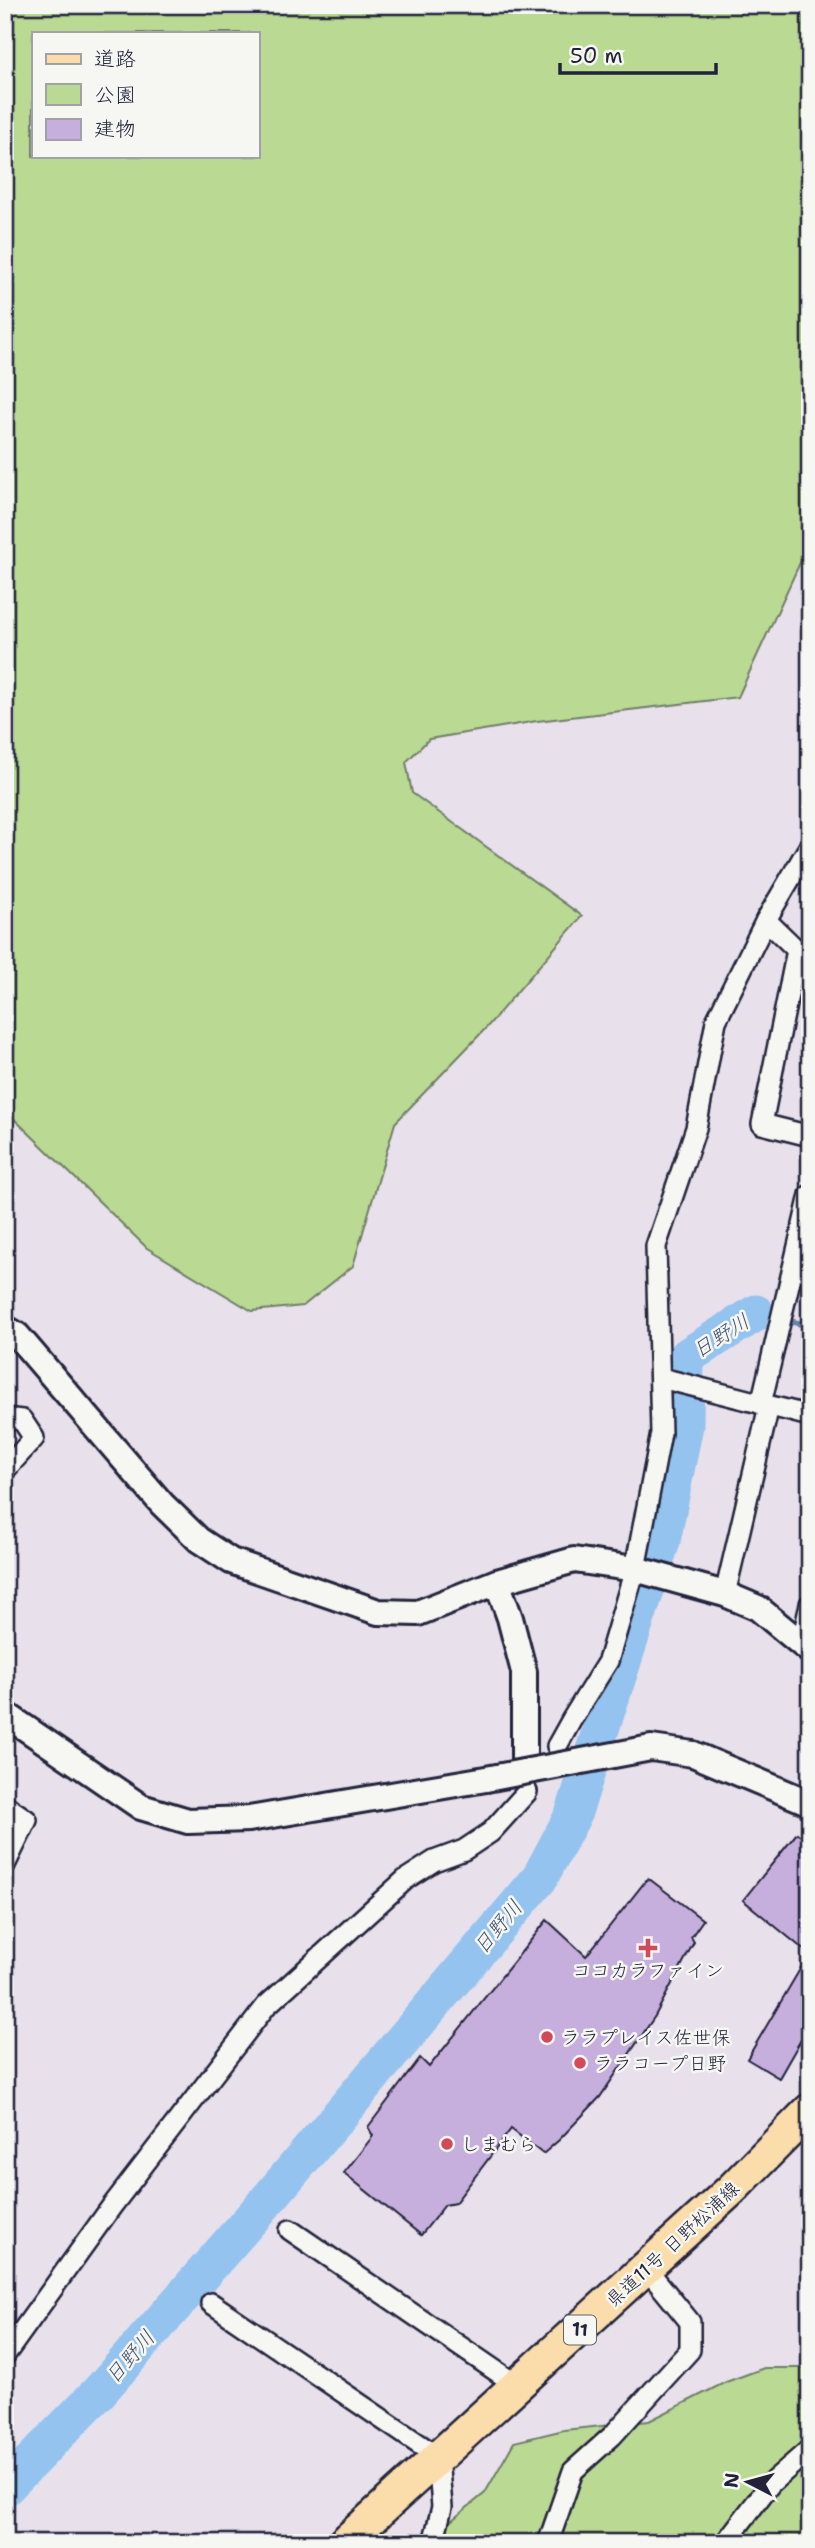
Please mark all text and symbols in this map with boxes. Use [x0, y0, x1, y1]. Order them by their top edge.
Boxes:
legend [32, 32, 259, 158]
scale bar [560, 32, 715, 76]
text: 50 m [570, 42, 623, 70]
text: 道路 [94, 45, 136, 73]
text: 公園 [94, 81, 136, 109]
text: 建物 [94, 115, 136, 143]
water label: 日野川 [687, 1307, 755, 1365]
water label: 日野川 [467, 1894, 529, 1960]
marker: ココカラファイン [640, 1940, 656, 1956]
place label: ココカラファイン [572, 1958, 724, 1983]
place label: ララプレイス佐世保 [561, 2025, 730, 2050]
marker: ララプレイス佐世保 [539, 2029, 555, 2045]
place label: ララコープ日野 [594, 2051, 726, 2076]
marker: ララコープ日野 [572, 2055, 588, 2071]
place label: しまむら [461, 2132, 537, 2157]
marker: しまむら [439, 2136, 455, 2152]
street label: 県道11号 日野松浦線 [600, 2176, 744, 2313]
road number: 11 [564, 2316, 596, 2344]
water label: 日野川 [99, 2324, 161, 2390]
north arrow [714, 2446, 784, 2516]
text: N [718, 2471, 745, 2489]

